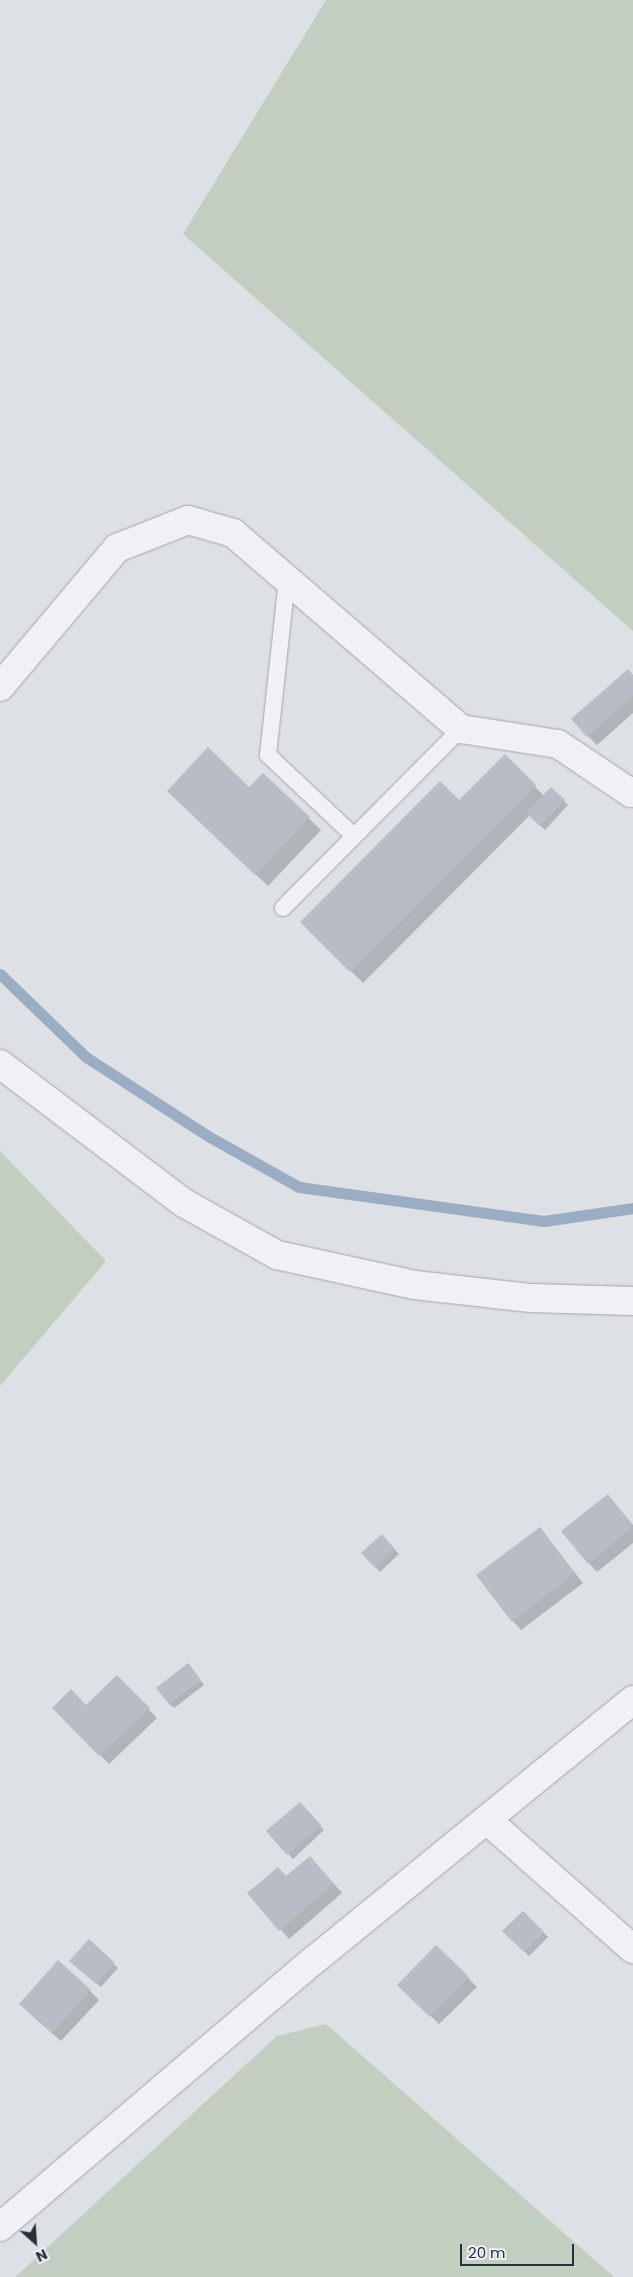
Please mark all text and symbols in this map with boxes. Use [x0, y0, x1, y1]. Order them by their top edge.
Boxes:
north arrow [10, 2217, 60, 2267]
scale bar [463, 2234, 577, 2266]
text: 20 m [468, 2242, 506, 2263]
text: N [32, 2244, 51, 2267]

